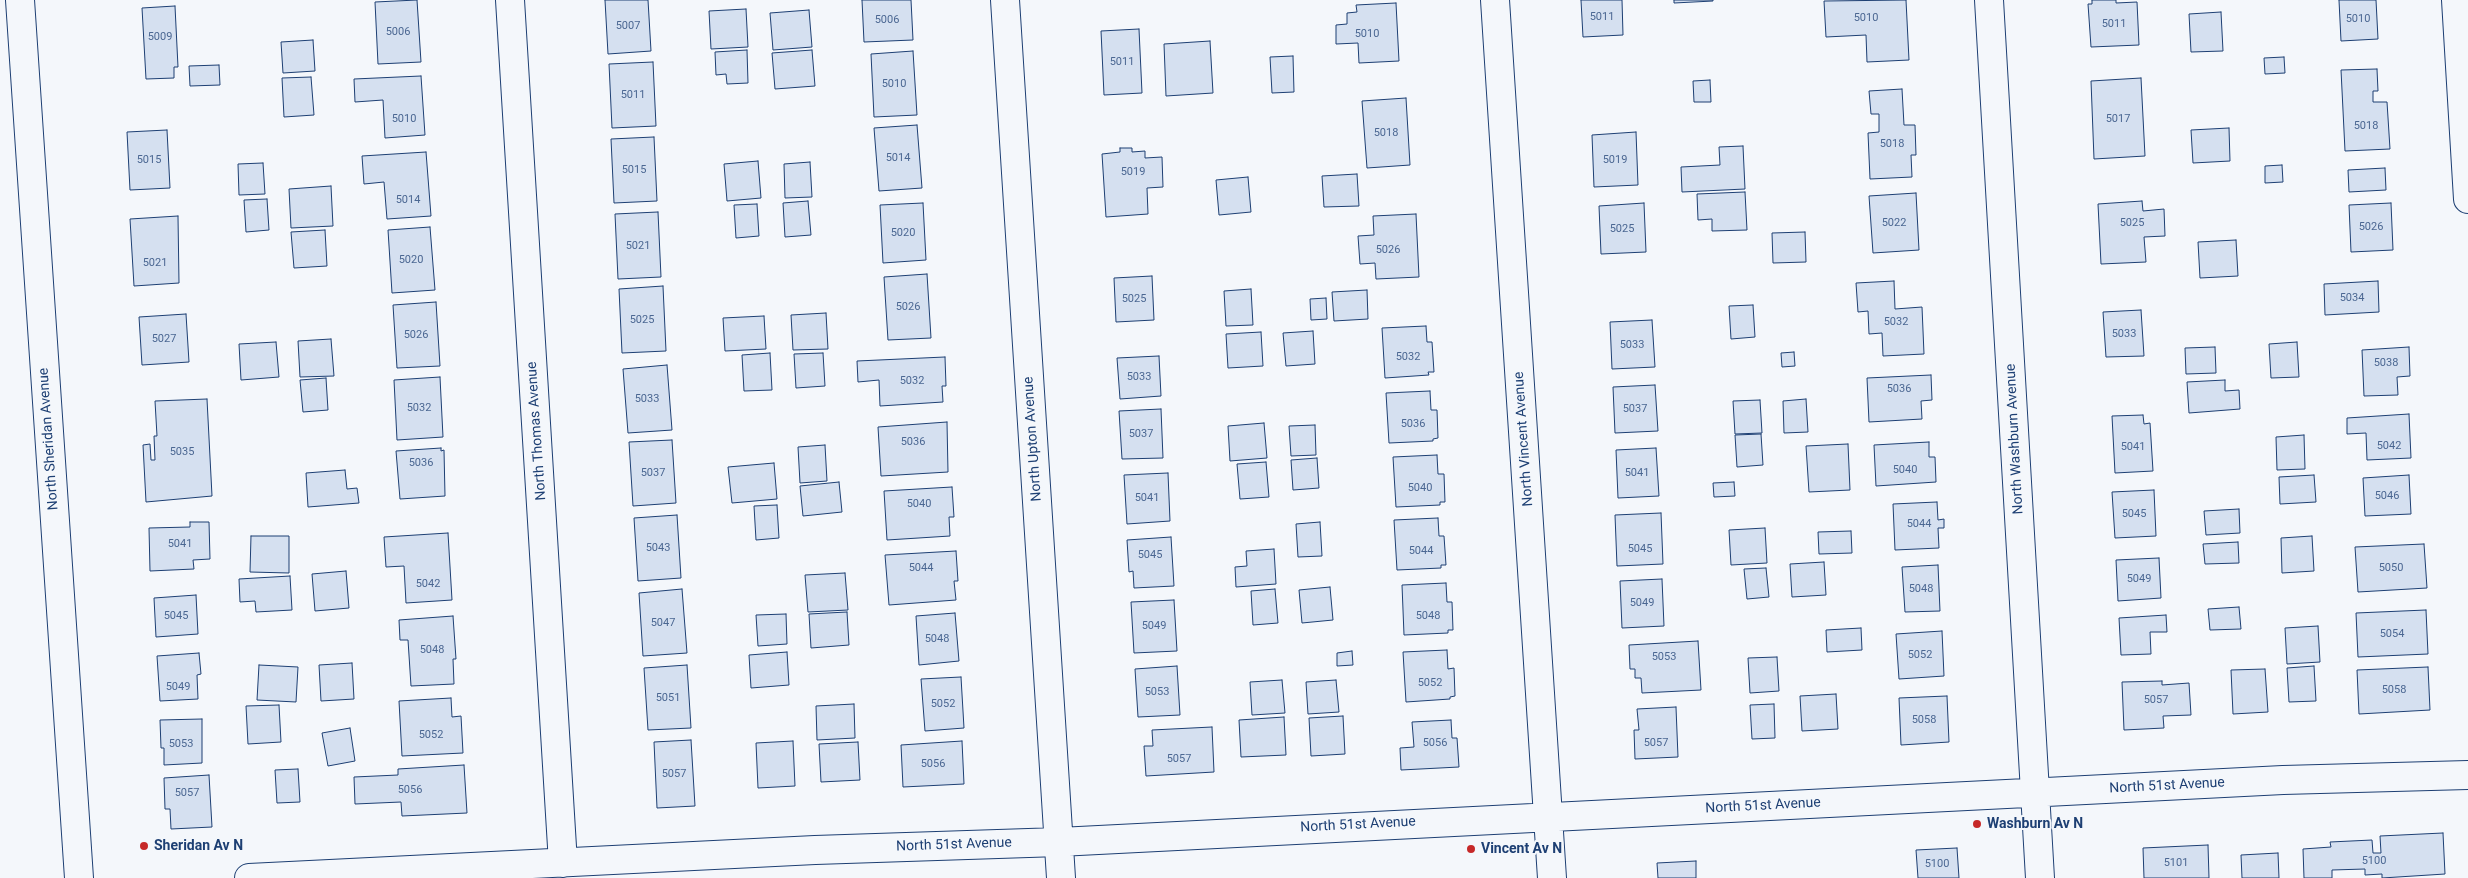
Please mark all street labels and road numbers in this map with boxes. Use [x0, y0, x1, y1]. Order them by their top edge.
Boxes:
street label: North Thomas Avenue [524, 361, 550, 501]
street label: North Washburn Avenue [2003, 363, 2027, 515]
street label: North Sheridan Avenue [36, 367, 62, 511]
street label: North Vincent Avenue [1511, 371, 1537, 507]
street label: North Upton Avenue [1020, 376, 1046, 502]
street label: North 51st Avenue [2109, 775, 2225, 797]
street label: North 51st Avenue [1705, 795, 1821, 817]
street label: North 51st Avenue [1300, 814, 1416, 836]
street label: North 51st Avenue [896, 835, 1012, 855]

